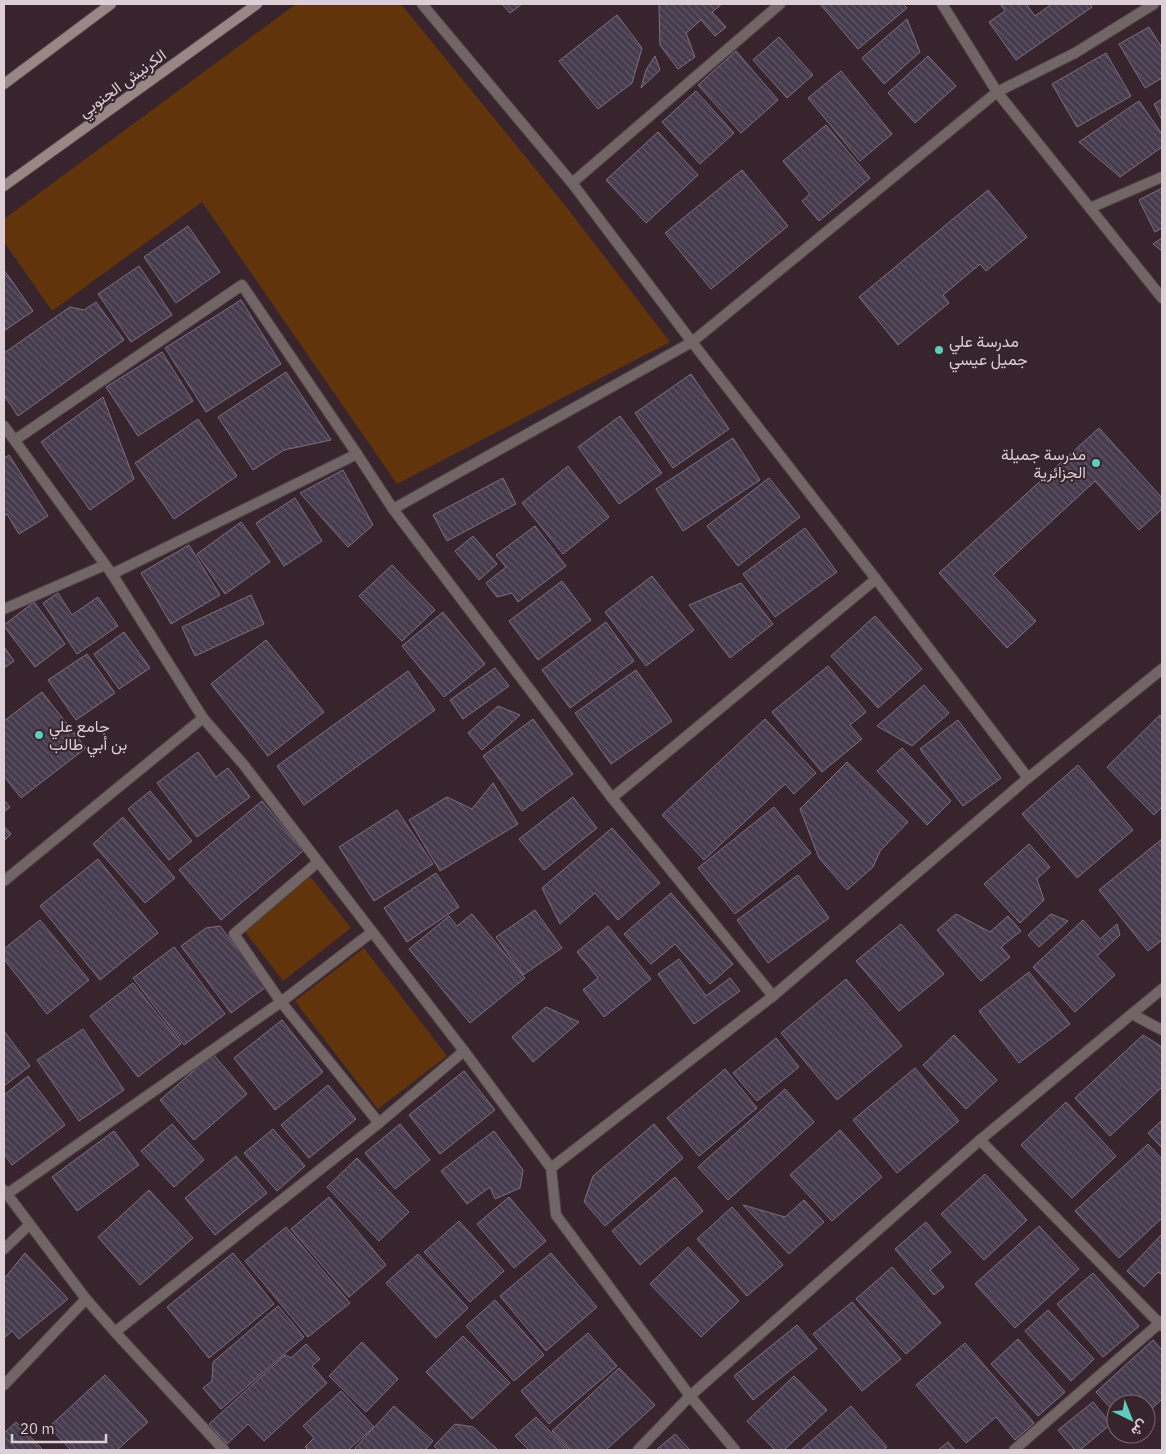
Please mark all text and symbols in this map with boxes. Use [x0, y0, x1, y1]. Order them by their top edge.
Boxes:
street label: الكرنيش الجنوبي [74, 44, 172, 125]
place label: مدرسة علي جميل عيسي [949, 331, 1028, 373]
marker: مدرسة علي جميل عيسي [933, 344, 945, 356]
place label: مدرسة جميلة الجزائرية [1001, 444, 1086, 483]
marker: مدرسة جميلة الجزائرية [1090, 457, 1102, 469]
place label: جامع علي بن أبي طالب [49, 716, 127, 758]
marker: جامع علي بن أبي طالب [33, 729, 45, 741]
north arrow [1106, 1394, 1156, 1444]
scale bar [12, 1412, 106, 1444]
text: ش [1127, 1416, 1152, 1441]
text: 20 m [20, 1419, 55, 1438]

